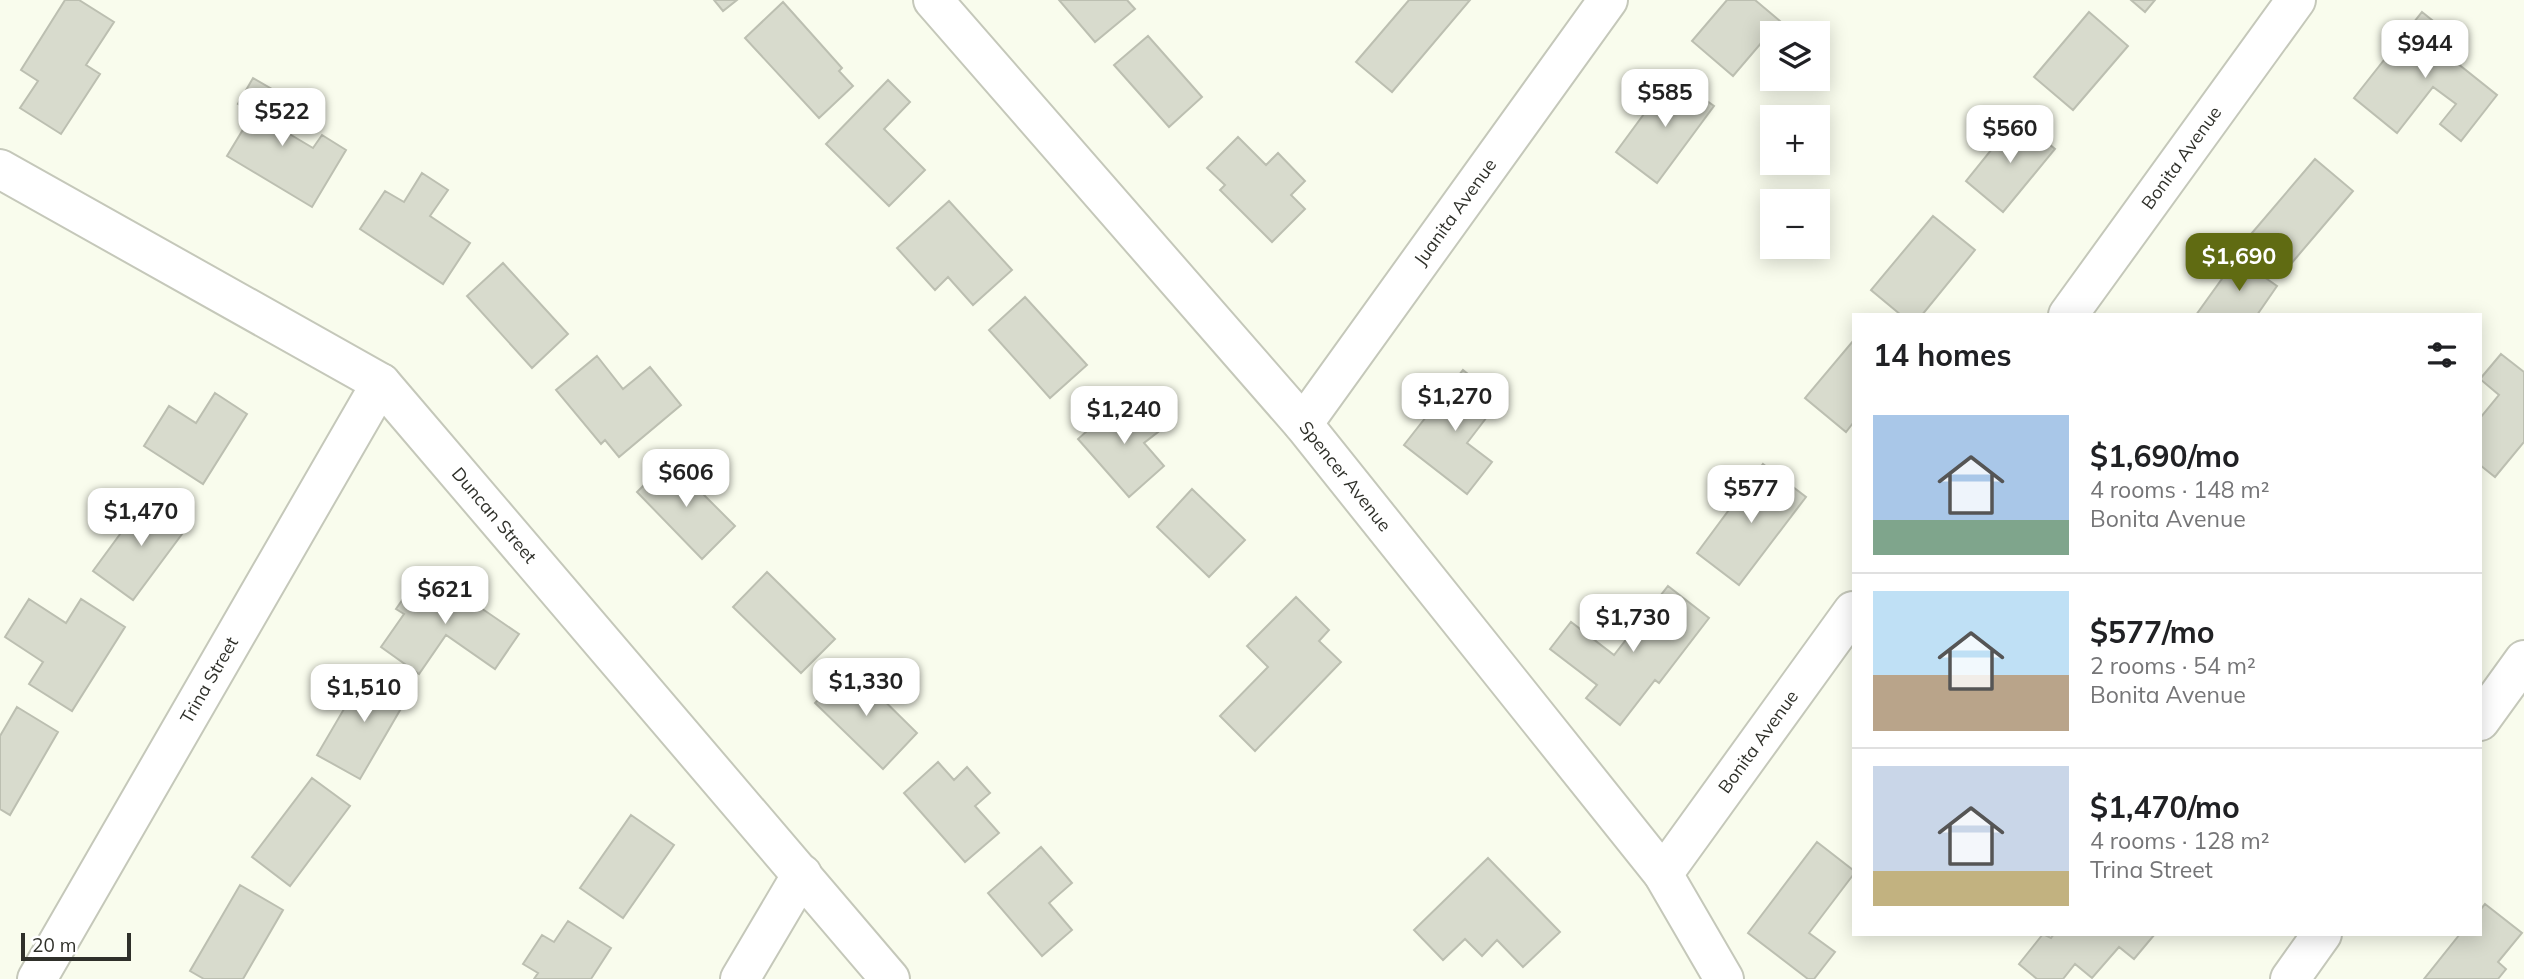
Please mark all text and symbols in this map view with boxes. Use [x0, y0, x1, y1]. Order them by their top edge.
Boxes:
pin: $944 [2384, 20, 2466, 80]
map controls [1760, 21, 1830, 259]
button: layers [1760, 21, 1830, 91]
text: $944 [2397, 28, 2453, 57]
pin: $585 [1624, 69, 1706, 129]
text: $585 [1637, 77, 1693, 106]
pin: $522 [241, 88, 323, 148]
text: $522 [254, 96, 310, 125]
street label: Bonita Avenue [2136, 101, 2226, 214]
button: + [1760, 105, 1830, 175]
pin: $560 [1969, 106, 2051, 165]
text: $560 [1982, 113, 2038, 142]
street label: Juanita Avenue [1409, 154, 1501, 270]
button: − [1760, 189, 1830, 259]
pin: $1,690 [2182, 233, 2296, 293]
text: $1,690 [2202, 241, 2276, 270]
text: 14 homes [1873, 336, 2012, 374]
icon: filters [2423, 336, 2461, 374]
pin: $1,270 [1398, 374, 1512, 433]
text: $1,270 [1418, 381, 1492, 410]
pin: $1,240 [1067, 386, 1181, 446]
text: $1,240 [1087, 394, 1161, 423]
street label: Spencer Avenue [1294, 416, 1397, 536]
text: $1,690/mo [2090, 437, 2240, 475]
icon: home [1929, 443, 2013, 527]
pin: $606 [645, 449, 727, 509]
text: $606 [658, 457, 714, 486]
street label: Duncan Street [447, 462, 542, 568]
pin: $577 [1710, 466, 1792, 525]
text: $577 [1723, 473, 1779, 502]
text: 4 rooms · 148 m² [2090, 475, 2270, 504]
pin: $1,470 [84, 489, 198, 548]
text: $1,470 [104, 496, 178, 525]
text: Bonita Avenue [2090, 504, 2246, 533]
pin: $621 [404, 566, 486, 626]
text: $621 [417, 574, 473, 603]
pin: $1,730 [1576, 594, 1690, 654]
text: $1,730 [1596, 602, 1670, 631]
text: $577/mo [2090, 613, 2214, 651]
icon: home [1929, 619, 2013, 703]
street label: Trina Street [175, 633, 243, 727]
text: 2 rooms · 54 m² [2090, 651, 2256, 680]
pin: $1,330 [809, 658, 923, 718]
pin: $1,510 [307, 664, 421, 724]
text: $1,330 [829, 666, 903, 695]
text: $1,510 [327, 672, 401, 701]
text: Bonita Avenue [2090, 680, 2246, 709]
street label: Bonita Avenue [1713, 685, 1803, 798]
text: $1,470/mo [2090, 788, 2240, 826]
icon: home [1929, 794, 2013, 878]
text: 4 rooms · 128 m² [2090, 826, 2270, 855]
text: Trina Street [2090, 855, 2213, 884]
scale bar [21, 930, 131, 962]
text: 20 m [32, 933, 76, 957]

